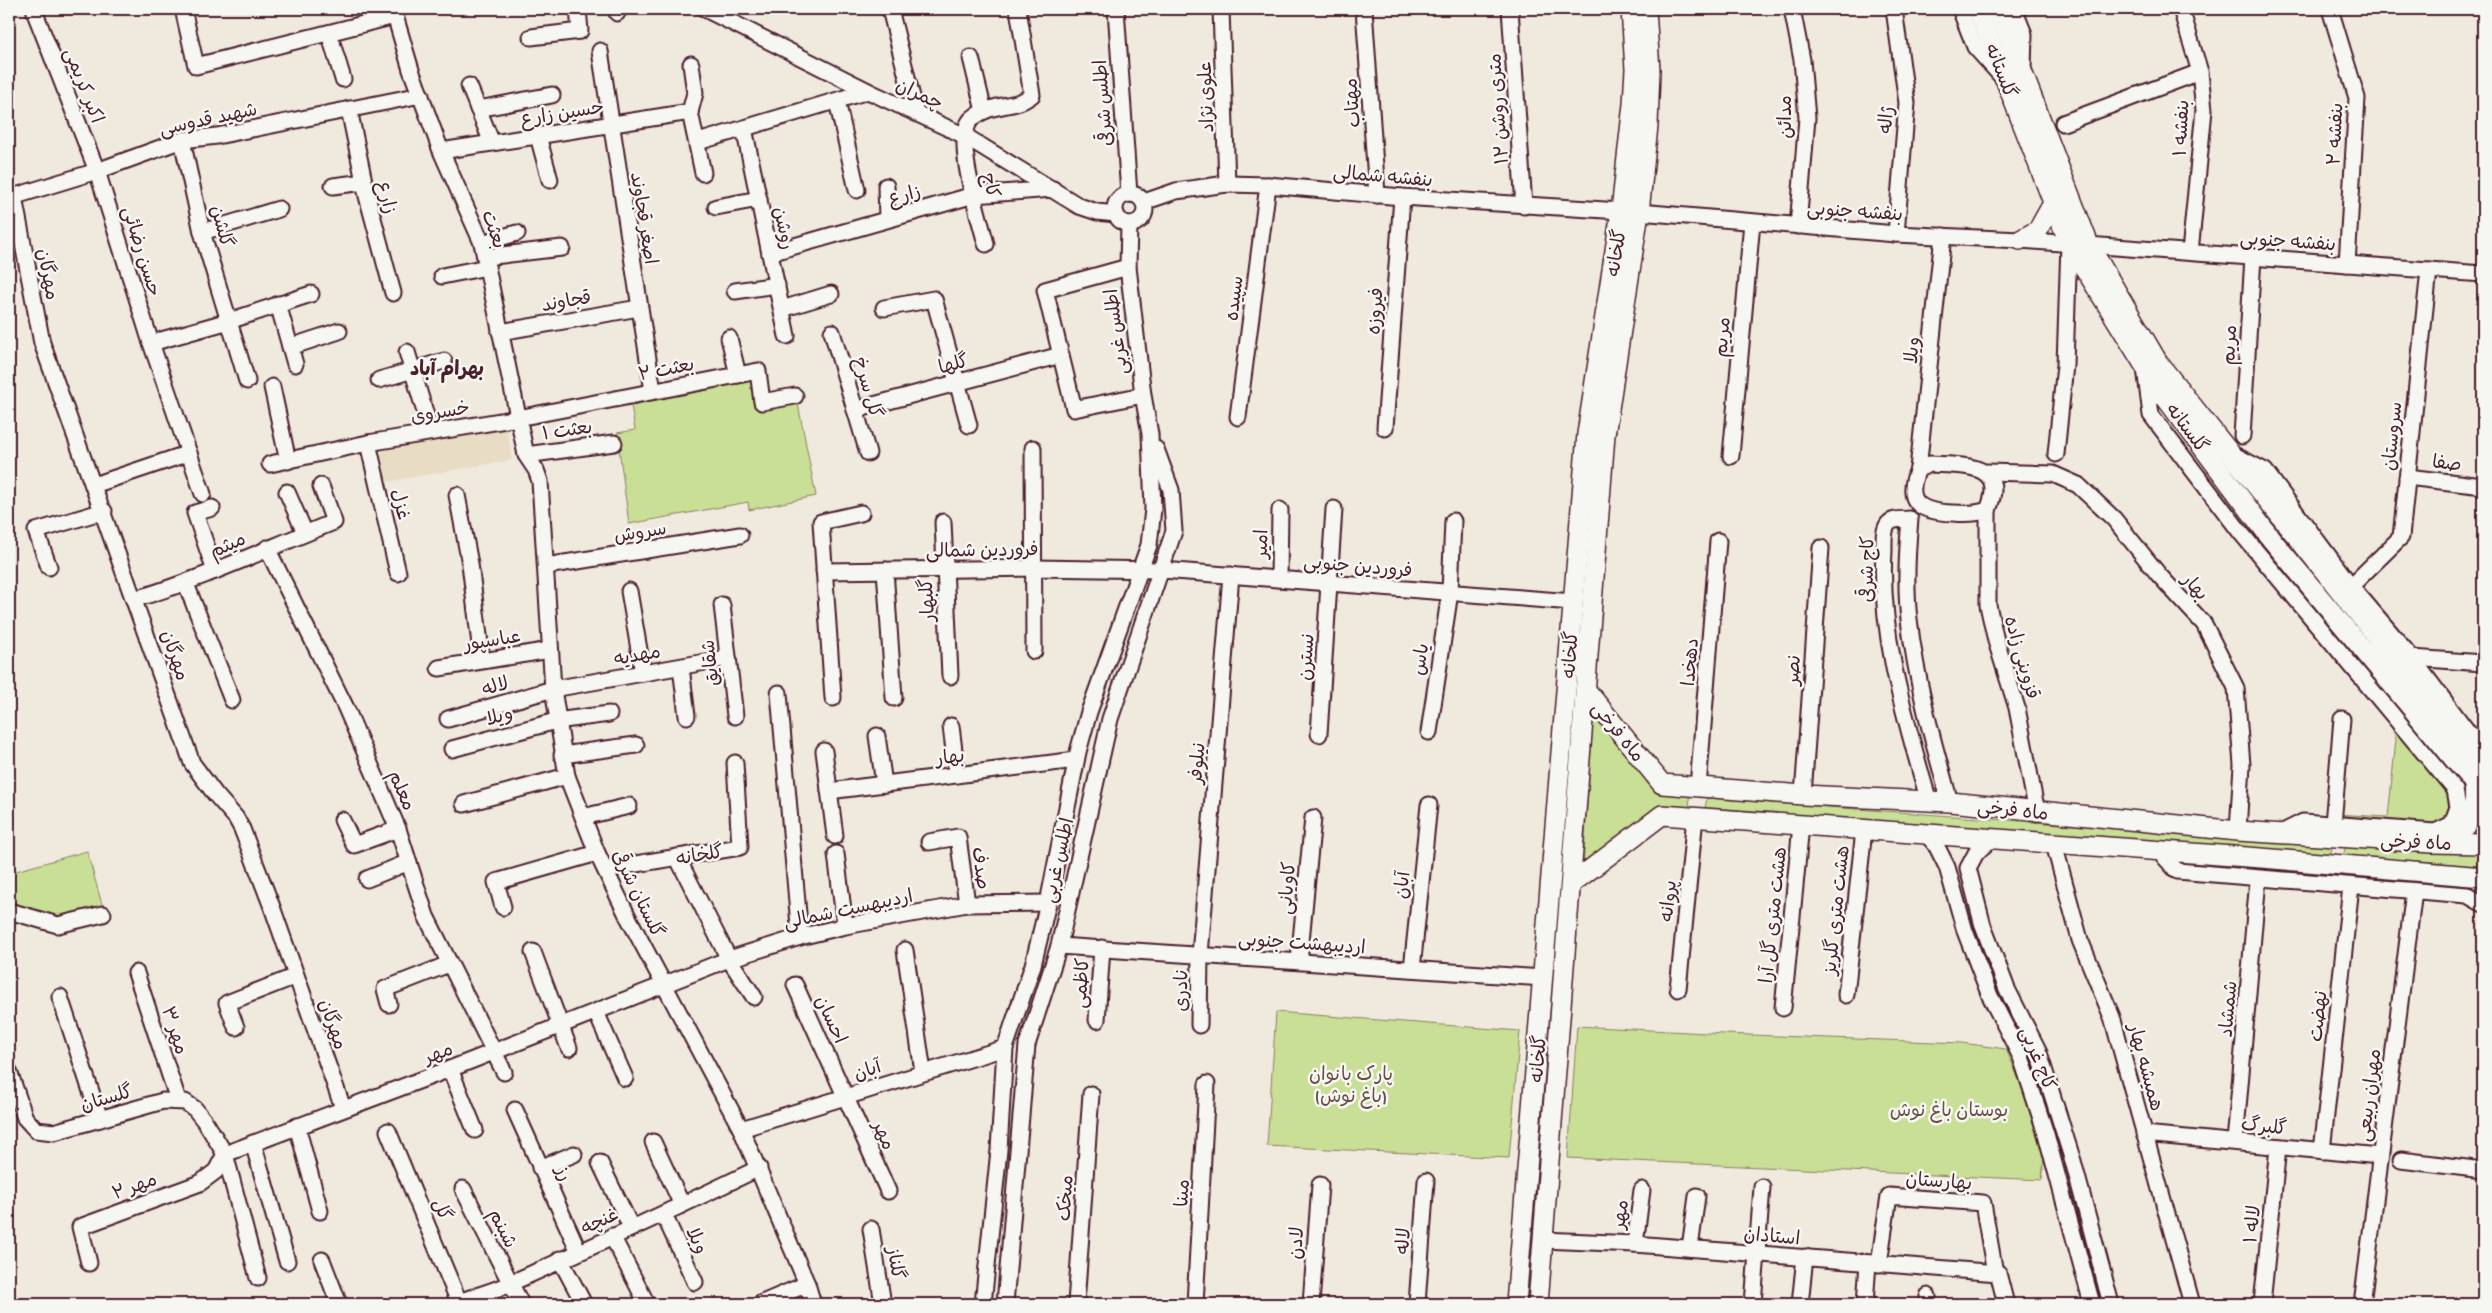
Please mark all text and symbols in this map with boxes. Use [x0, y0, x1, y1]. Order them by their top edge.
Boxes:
street label: گلستانه [1978, 40, 2022, 102]
street label: اکبر کریمی [57, 45, 107, 127]
street label: ۱۲ متری روشن [1485, 53, 1516, 165]
street label: اطلس شرقی [1087, 59, 1120, 147]
street label: علوی نژاد [1196, 61, 1221, 133]
street label: چمران [891, 75, 946, 117]
street label: مهتاب [1341, 77, 1368, 128]
street label: مدائن [1776, 95, 1799, 139]
street label: حسین زارع [519, 97, 606, 133]
street label: بنفشه ۱ [2171, 99, 2196, 157]
street label: شهید قدوسی [158, 100, 260, 143]
street label: بنفشه ۲ [2324, 102, 2351, 166]
street label: ژاله [1876, 106, 1901, 135]
street label: بنفشه شمالی [1332, 163, 1433, 194]
street label: اصغر قجاوند [623, 171, 660, 266]
street label: کاج [974, 171, 1003, 201]
street label: زارع [369, 179, 400, 217]
street label: زارع [886, 182, 924, 213]
street label: بنفشه جنوبی [1806, 199, 1904, 228]
street label: گلشن [203, 203, 238, 250]
street label: حسن رضائی [115, 204, 164, 300]
street label: روشن [766, 205, 797, 252]
street label: بعثت [474, 208, 509, 252]
street label: گلخانه [1601, 228, 1634, 279]
street label: بنفشه جنوبی [2239, 229, 2337, 258]
street label: مهرگان [29, 247, 64, 302]
street label: سپیده [1222, 274, 1251, 322]
street label: اطلس غربی [1102, 287, 1135, 376]
street label: فیروزه [1364, 287, 1391, 336]
street label: قجاوند [540, 288, 593, 319]
street label: مریم [1711, 316, 1738, 358]
street label: مریم [2219, 324, 2244, 366]
street label: ویلا [1902, 336, 1927, 365]
street label: گلها [936, 349, 972, 381]
street label: گل سرخ [846, 354, 887, 421]
street label: بعثت ۲ [637, 355, 697, 388]
district label: بهرام آباد [410, 357, 484, 383]
street label: خسروی [409, 398, 472, 431]
street label: گلستانه [2159, 398, 2213, 459]
street label: سروستان [2379, 401, 2410, 472]
street label: بعثت ۱ [541, 418, 594, 447]
street label: صفا [2430, 452, 2463, 479]
street label: غزل [384, 487, 413, 522]
street label: سروش [613, 519, 668, 550]
street label: میثم [207, 529, 250, 565]
street label: امیر [1252, 529, 1275, 561]
street label: کاج شرقی [1853, 535, 1882, 603]
street label: فروردین شمالی [925, 540, 1039, 565]
street label: فروردین جنوبی [1302, 552, 1413, 585]
street label: بهار [2174, 568, 2212, 607]
street label: گلبهار [915, 578, 942, 624]
street label: قزوینی زاده [1997, 614, 2042, 702]
street label: مهرگان [153, 627, 194, 684]
street label: عباسپور [460, 627, 523, 659]
street label: گلخانه [1557, 630, 1586, 680]
street label: نسترن [1295, 633, 1322, 682]
street label: دهخدا [1679, 637, 1706, 687]
street label: شقایق [699, 638, 726, 687]
street label: مهدیه [612, 642, 663, 673]
street label: یاس [1409, 642, 1436, 677]
street label: نصر [1783, 654, 1808, 688]
street label: لاله [480, 674, 512, 703]
street label: ماه فرخی [1585, 698, 1648, 768]
street label: ویلا [484, 704, 516, 733]
street label: نیلوفر [1186, 742, 1213, 787]
street label: بهار [933, 746, 966, 773]
street label: معلم [381, 768, 419, 815]
street label: ماه فرخی [1976, 797, 2049, 828]
street label: اطلس غربی [1039, 816, 1081, 906]
street label: ماه فرخی [2380, 831, 2452, 858]
street label: گلخانه [674, 840, 725, 873]
street label: هشت متری گلریز [1818, 844, 1857, 978]
street label: گلستان شرقی [605, 845, 671, 942]
street label: صدف [965, 846, 993, 891]
street label: هشت متری گل آرا [1755, 846, 1794, 985]
street label: کاویانی [1276, 861, 1303, 916]
street label: آبان [1390, 869, 1417, 900]
street label: پروانه [1657, 879, 1684, 924]
street label: اردیبهست شمالی [782, 886, 915, 936]
street label: اردیبهشت جنوبی [1237, 930, 1366, 961]
street label: کاظمی [1070, 957, 1097, 1009]
street label: نادری [1172, 968, 1195, 1012]
street label: شمشاد [2217, 980, 2244, 1038]
street label: نهضت [2306, 990, 2335, 1043]
street label: احسان [808, 993, 850, 1048]
street label: مهرگان [311, 996, 352, 1053]
street label: مهر ۳ [154, 1004, 191, 1058]
street label: همیشه بهار [2120, 1020, 2166, 1114]
street label: کاج غربی [2013, 1024, 2059, 1095]
street label: گلخانه [1525, 1034, 1554, 1084]
street label: مهر [420, 1039, 457, 1072]
street label: مهران ربیعی [2354, 1048, 2389, 1143]
street label: آبان [851, 1055, 886, 1088]
park label: پارک بانوان (باغ نوش) [1309, 1065, 1393, 1110]
street label: گلستان [78, 1080, 136, 1119]
park label: بوستان باغ نوش [1890, 1100, 2008, 1124]
street label: گلبرگ [2240, 1113, 2288, 1142]
street label: مهر [865, 1117, 898, 1154]
street label: رز [548, 1161, 575, 1186]
street label: مهر ۲ [109, 1170, 161, 1207]
street label: بهارستان [1905, 1170, 1973, 1197]
street label: میخک [1054, 1174, 1081, 1222]
street label: مینا [1172, 1179, 1197, 1208]
street label: گل [425, 1195, 456, 1225]
street label: مهر [1609, 1199, 1636, 1232]
street label: لاله ۱ [2241, 1204, 2268, 1245]
street label: غنچه [578, 1205, 623, 1242]
street label: شبنم [482, 1206, 520, 1253]
street label: ویلا [679, 1224, 711, 1259]
street label: استادان [1743, 1225, 1801, 1252]
street label: لادن [1286, 1226, 1311, 1260]
street label: لاله [1393, 1227, 1418, 1255]
street label: گلناز [879, 1244, 909, 1281]

